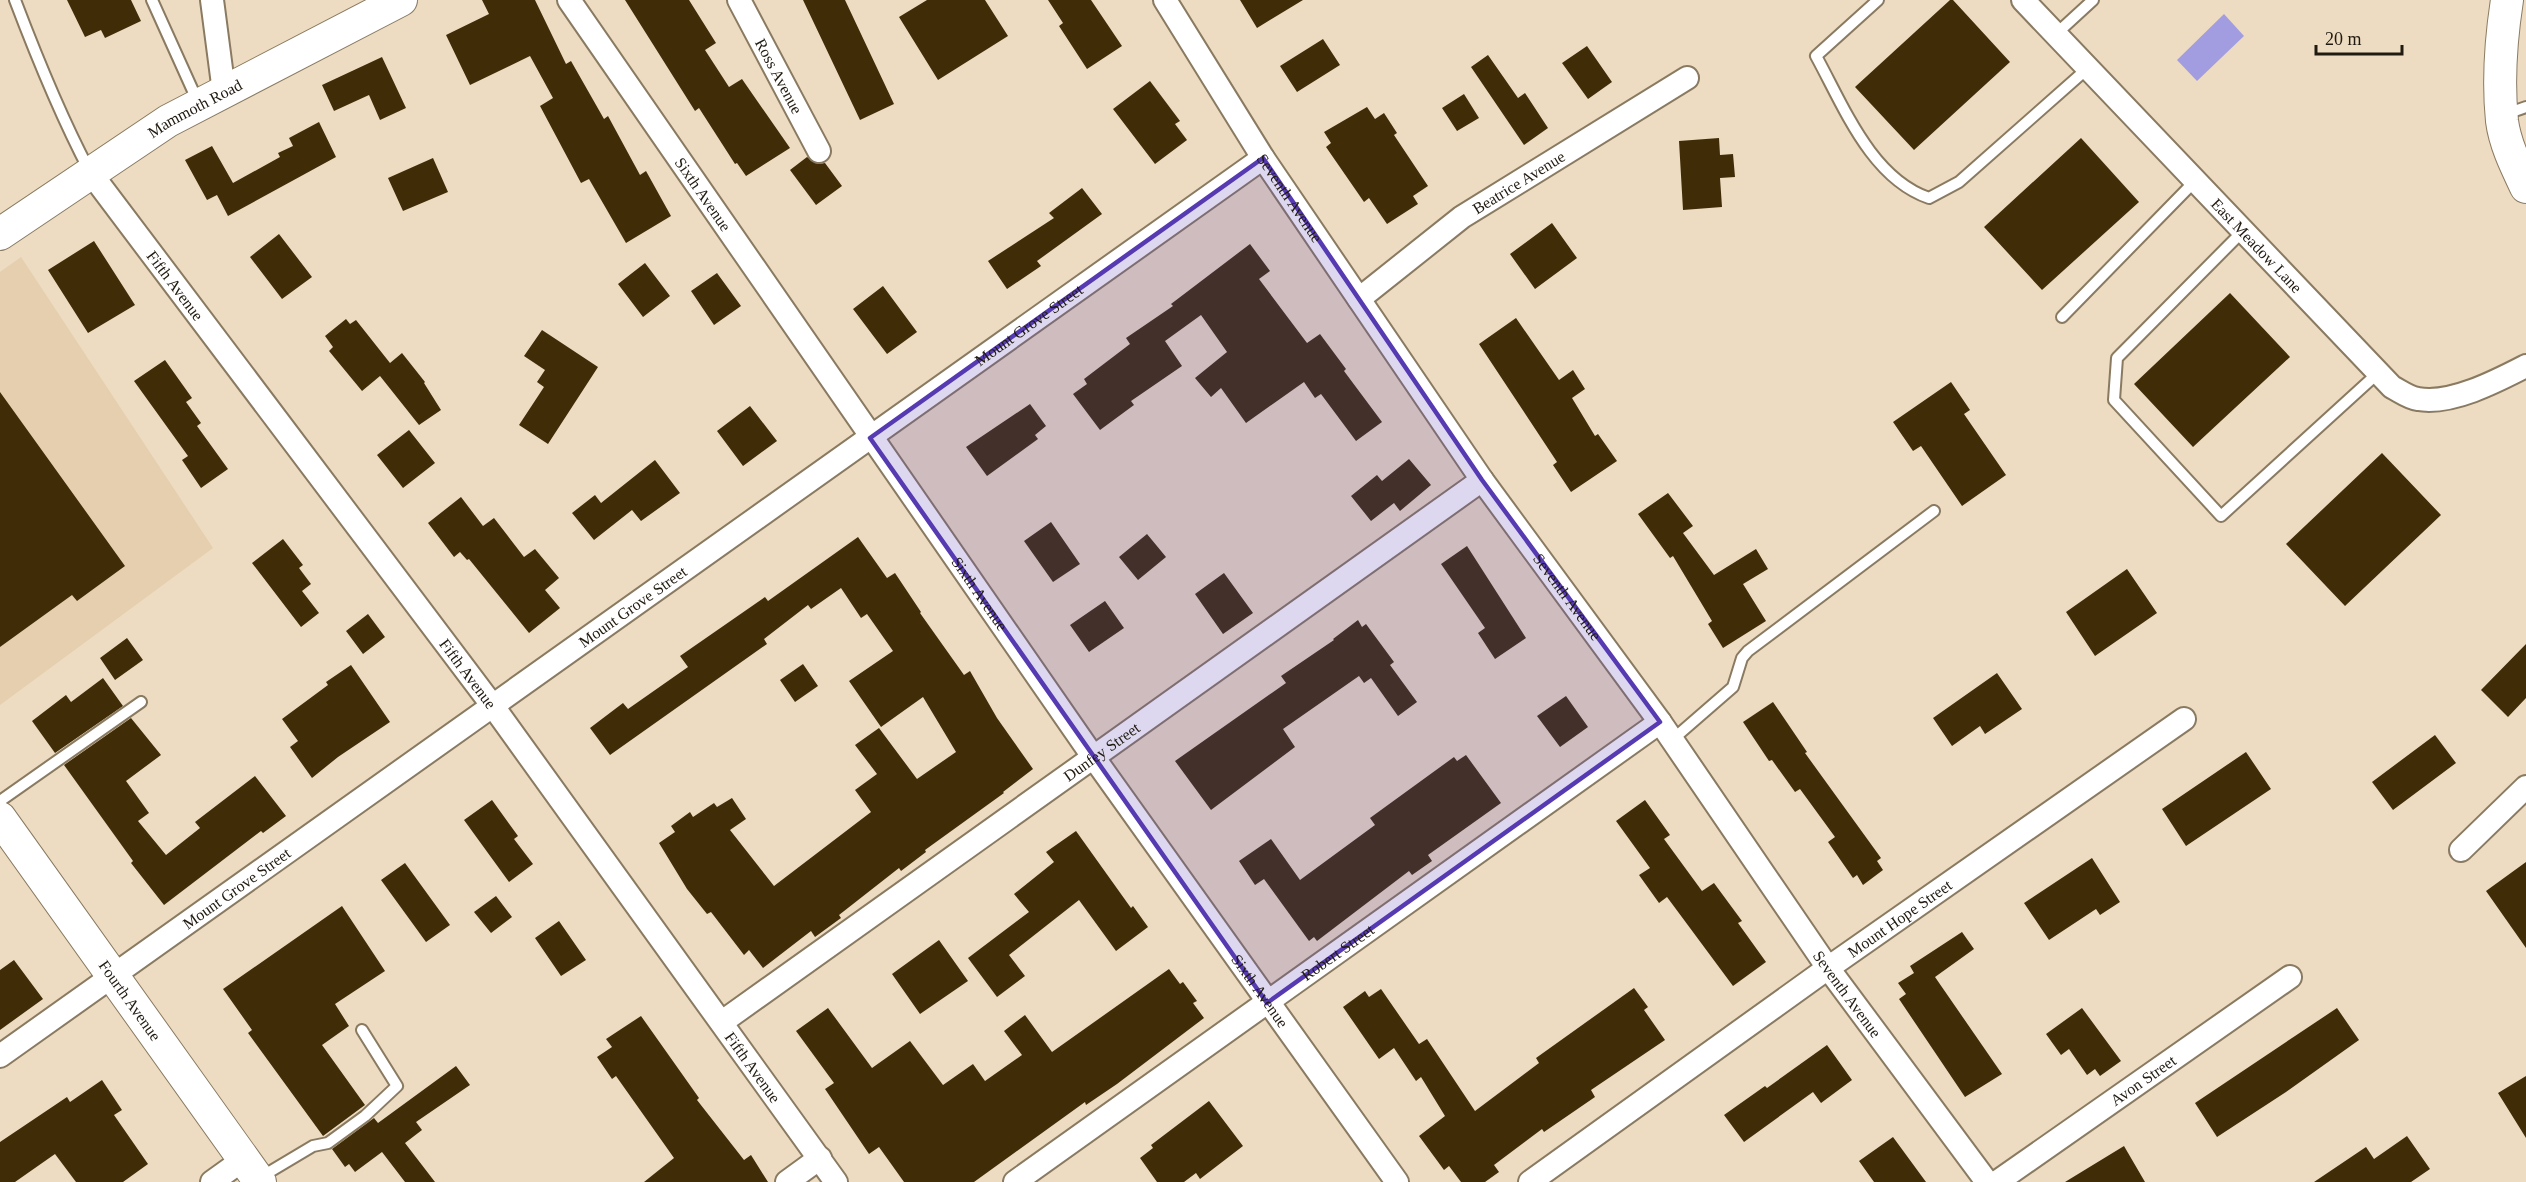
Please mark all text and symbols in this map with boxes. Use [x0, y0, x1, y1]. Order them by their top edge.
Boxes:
scale bar [2316, 18, 2402, 56]
text: 20 m [2325, 29, 2362, 49]
street label: Ross Avenue [752, 35, 806, 117]
street label: Mammoth Road [144, 76, 244, 141]
street label: Beatrice Avenue [1469, 147, 1568, 217]
street label: Seventh Avenue [1254, 150, 1326, 245]
street label: Sixth Avenue [672, 154, 735, 234]
street label: East Meadow Lane [2208, 195, 2306, 296]
street label: Fifth Avenue [144, 247, 207, 324]
street label: Mount Grove Street [971, 280, 1086, 369]
street label: Seventh Avenue [1530, 550, 1605, 643]
street label: Sixth Avenue [949, 554, 1011, 634]
street label: Mount Grove Street [575, 562, 690, 650]
street label: Fifth Avenue [436, 635, 500, 712]
street label: Dunfey Street [1060, 718, 1143, 784]
street label: Mount Grove Street [179, 844, 294, 932]
street label: Mount Hope Street [1844, 876, 1955, 960]
street label: Robert Street [1298, 920, 1377, 984]
street label: Seventh Avenue [1810, 947, 1885, 1040]
street label: Sixth Avenue [1228, 951, 1292, 1030]
street label: Fourth Avenue [96, 957, 165, 1044]
street label: Fifth Avenue [722, 1028, 784, 1106]
street label: Avon Street [2107, 1051, 2179, 1109]

